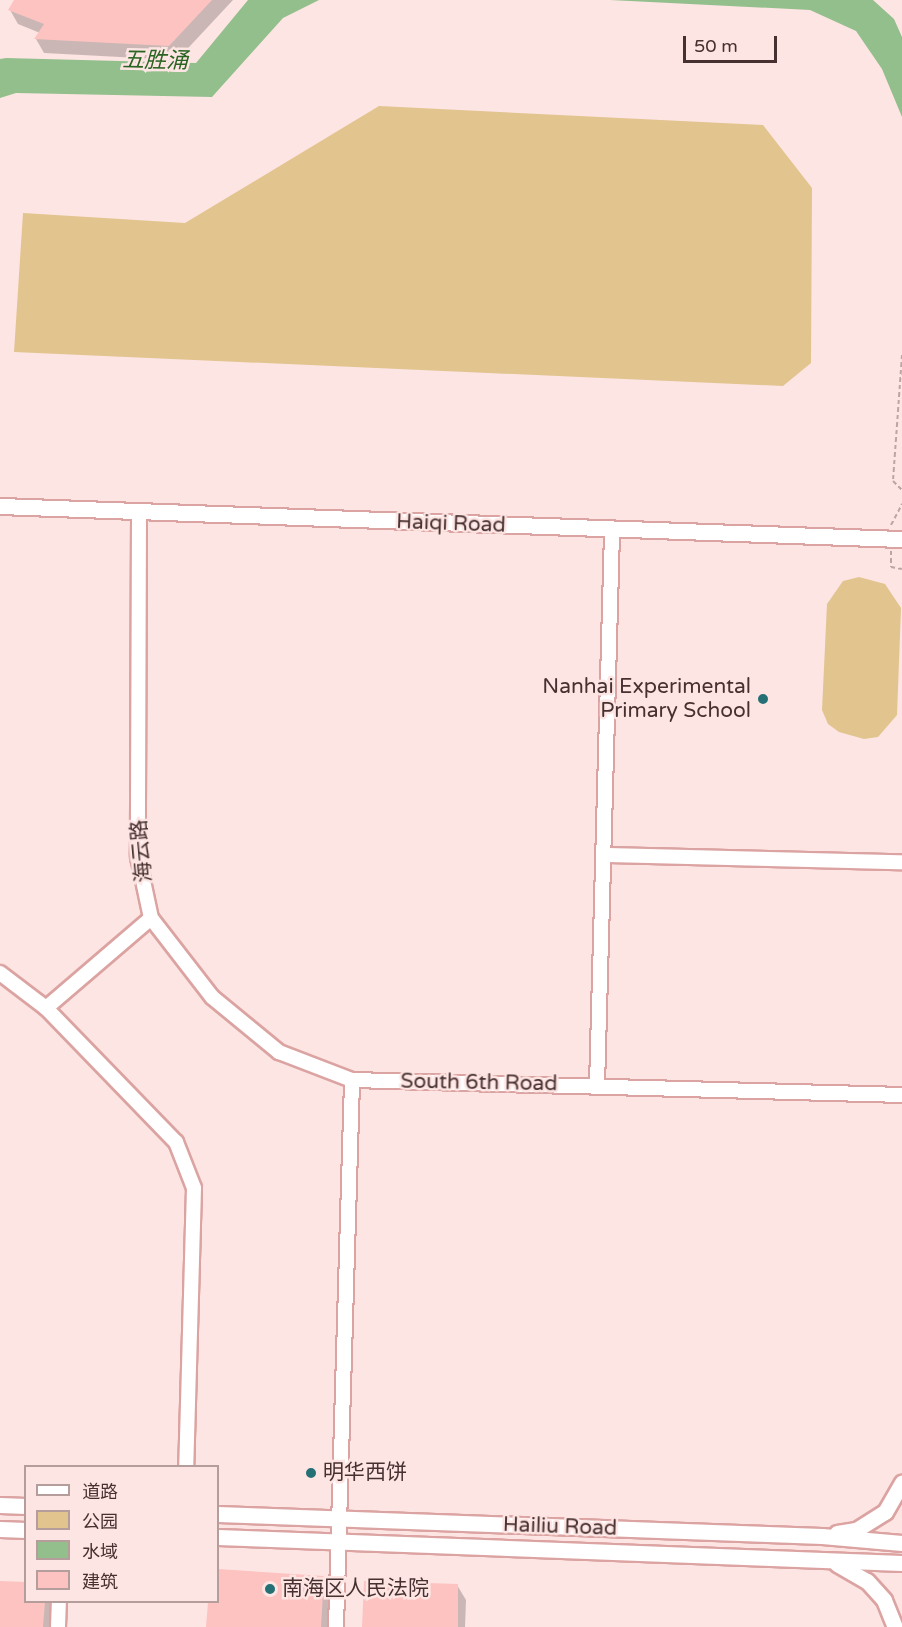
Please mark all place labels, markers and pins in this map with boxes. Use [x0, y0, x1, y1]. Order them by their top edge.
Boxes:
place label: Nanhai Experimental Primary School [542, 674, 751, 724]
marker: Nanhai Experimental Primary School [756, 692, 770, 706]
place label: 明华西饼 [323, 1460, 407, 1486]
marker: 明华西饼 [304, 1466, 318, 1480]
place label: 南海区人民法院 [282, 1576, 429, 1602]
marker: 南海区人民法院 [263, 1582, 277, 1596]

